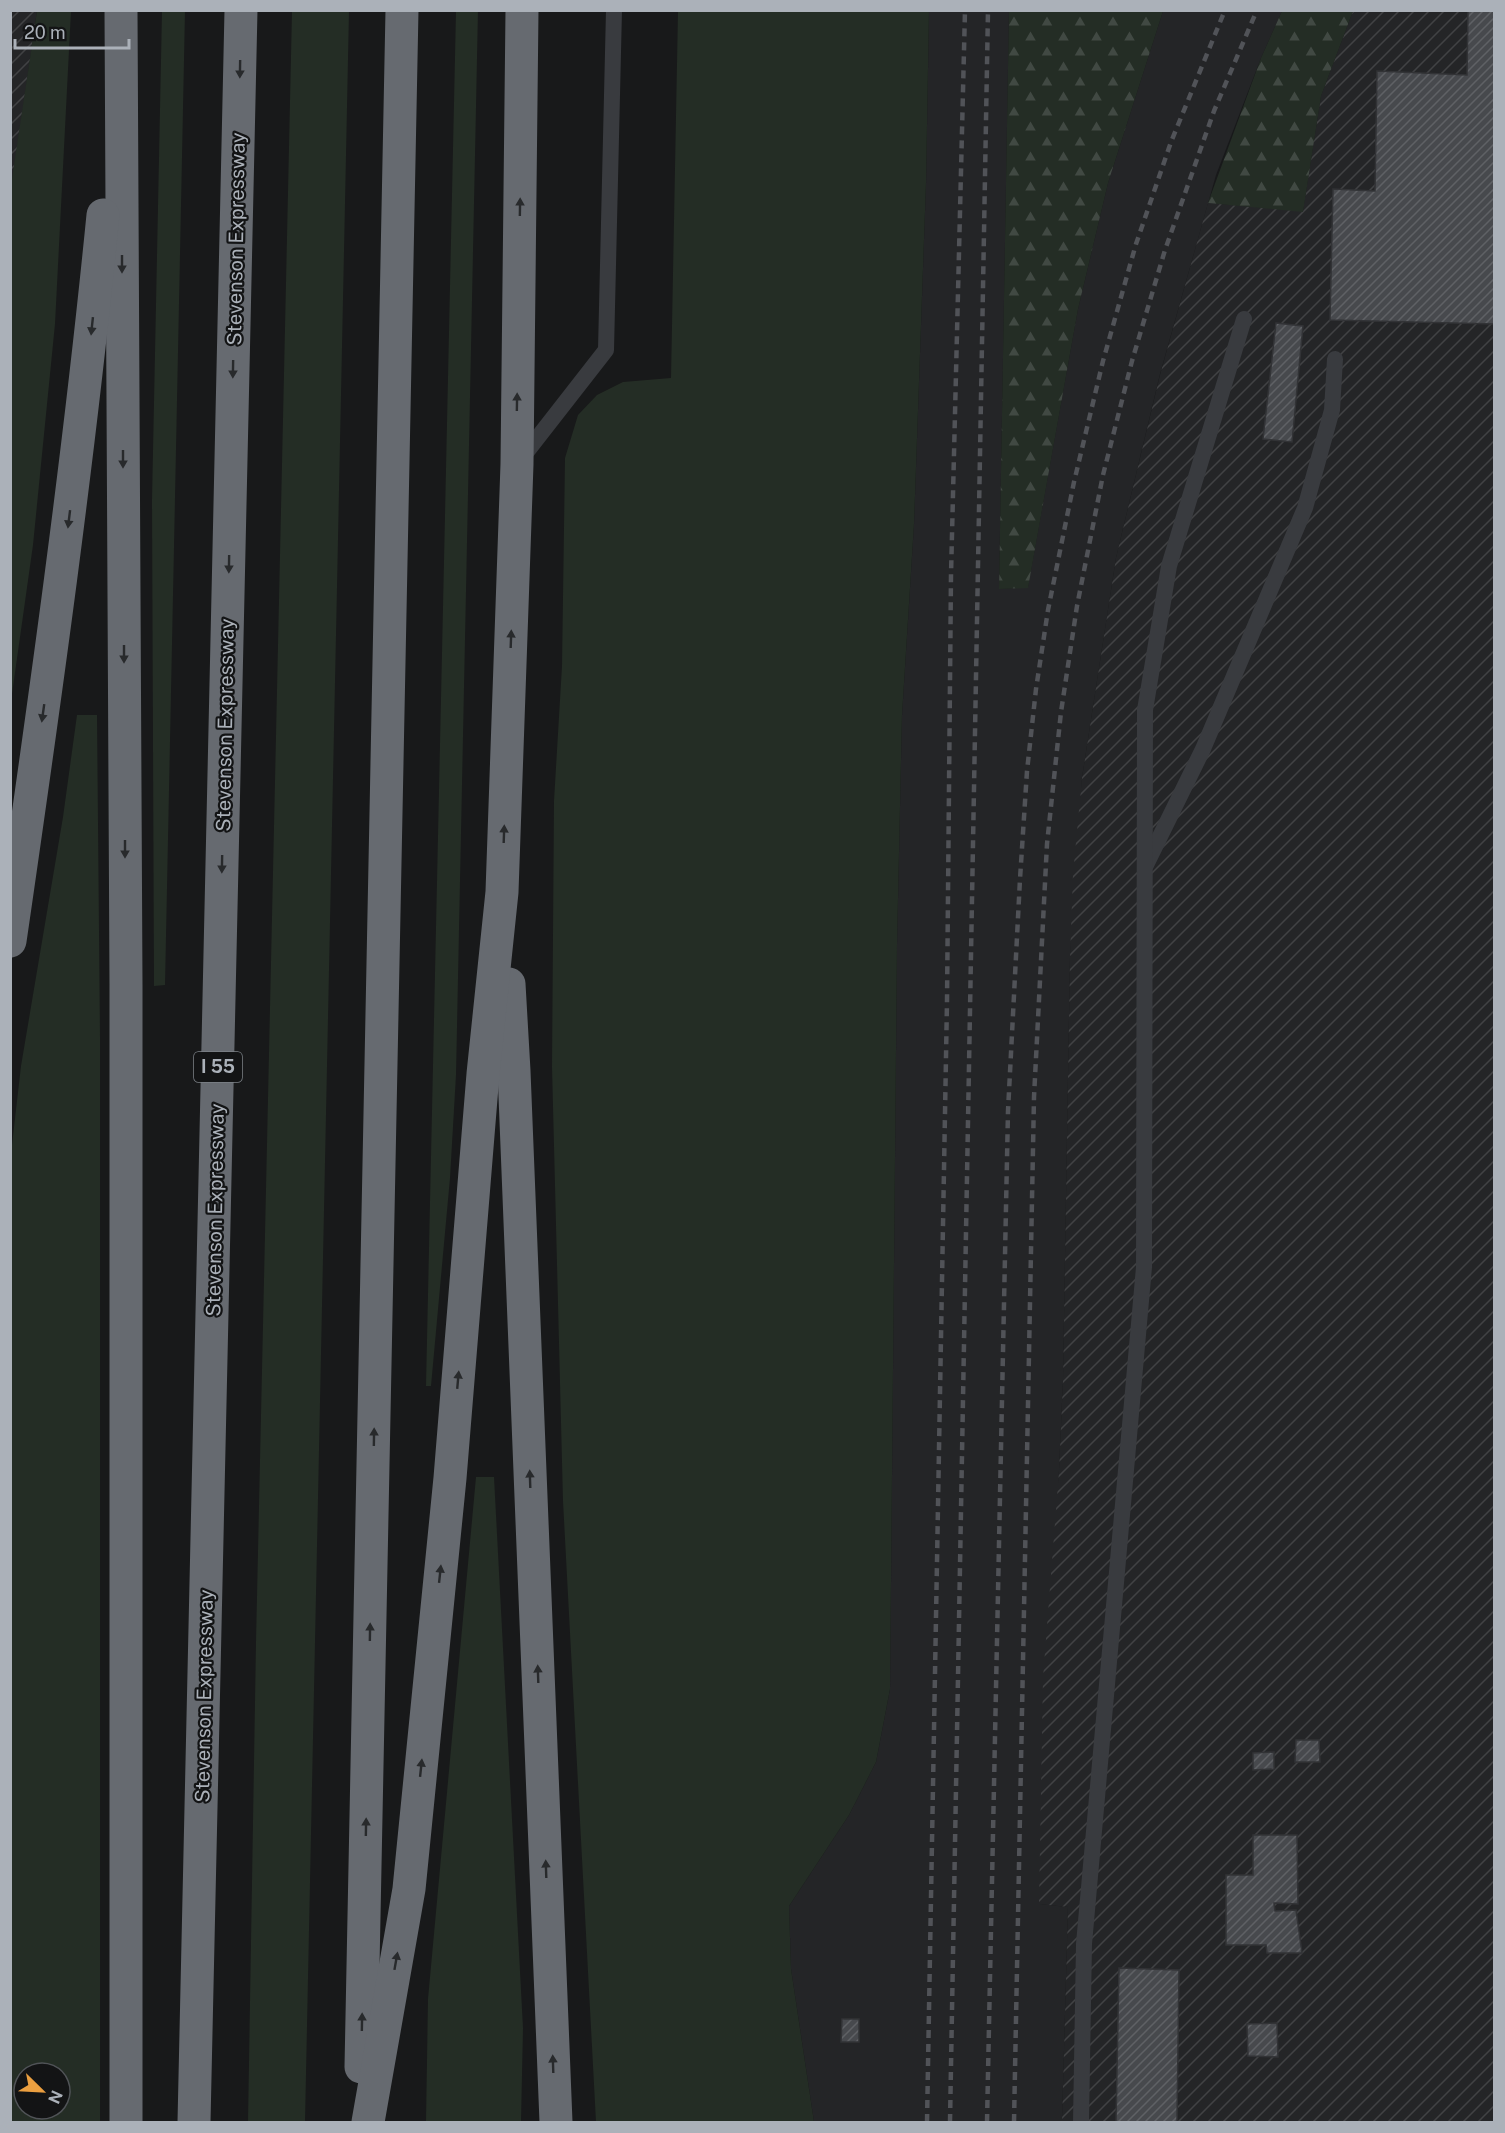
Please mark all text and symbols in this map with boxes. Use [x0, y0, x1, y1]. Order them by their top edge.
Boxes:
scale bar [15, 12, 129, 50]
text: 20 m [24, 22, 66, 43]
one-way arrow [235, 59, 244, 78]
street label: Stevenson Expressway [222, 132, 250, 346]
one-way arrow [515, 197, 525, 216]
one-way arrow [117, 254, 126, 273]
one-way arrow [87, 316, 97, 335]
one-way arrow [229, 359, 238, 378]
one-way arrow [512, 392, 522, 411]
one-way arrow [118, 449, 128, 468]
one-way arrow [64, 510, 73, 529]
one-way arrow [224, 554, 234, 573]
street label: Stevenson Expressway [211, 618, 239, 832]
one-way arrow [506, 629, 515, 648]
one-way arrow [119, 644, 129, 663]
one-way arrow [39, 703, 48, 722]
one-way arrow [500, 824, 509, 843]
one-way arrow [121, 839, 130, 858]
one-way arrow [218, 854, 227, 873]
road number: I 55 [194, 1052, 242, 1082]
street label: Stevenson Expressway [201, 1103, 229, 1317]
one-way arrow [453, 1370, 463, 1389]
one-way arrow [369, 1428, 379, 1447]
one-way arrow [526, 1470, 535, 1489]
one-way arrow [435, 1564, 445, 1583]
street label: Stevenson Expressway [190, 1589, 218, 1803]
one-way arrow [365, 1623, 375, 1642]
one-way arrow [533, 1665, 543, 1684]
one-way arrow [416, 1759, 426, 1778]
one-way arrow [361, 1818, 371, 1837]
one-way arrow [541, 1860, 550, 1879]
one-way arrow [392, 1952, 401, 1971]
one-way arrow [358, 2013, 367, 2032]
one-way arrow [549, 2055, 558, 2074]
north arrow [12, 2061, 72, 2121]
text: N [44, 2087, 66, 2106]

